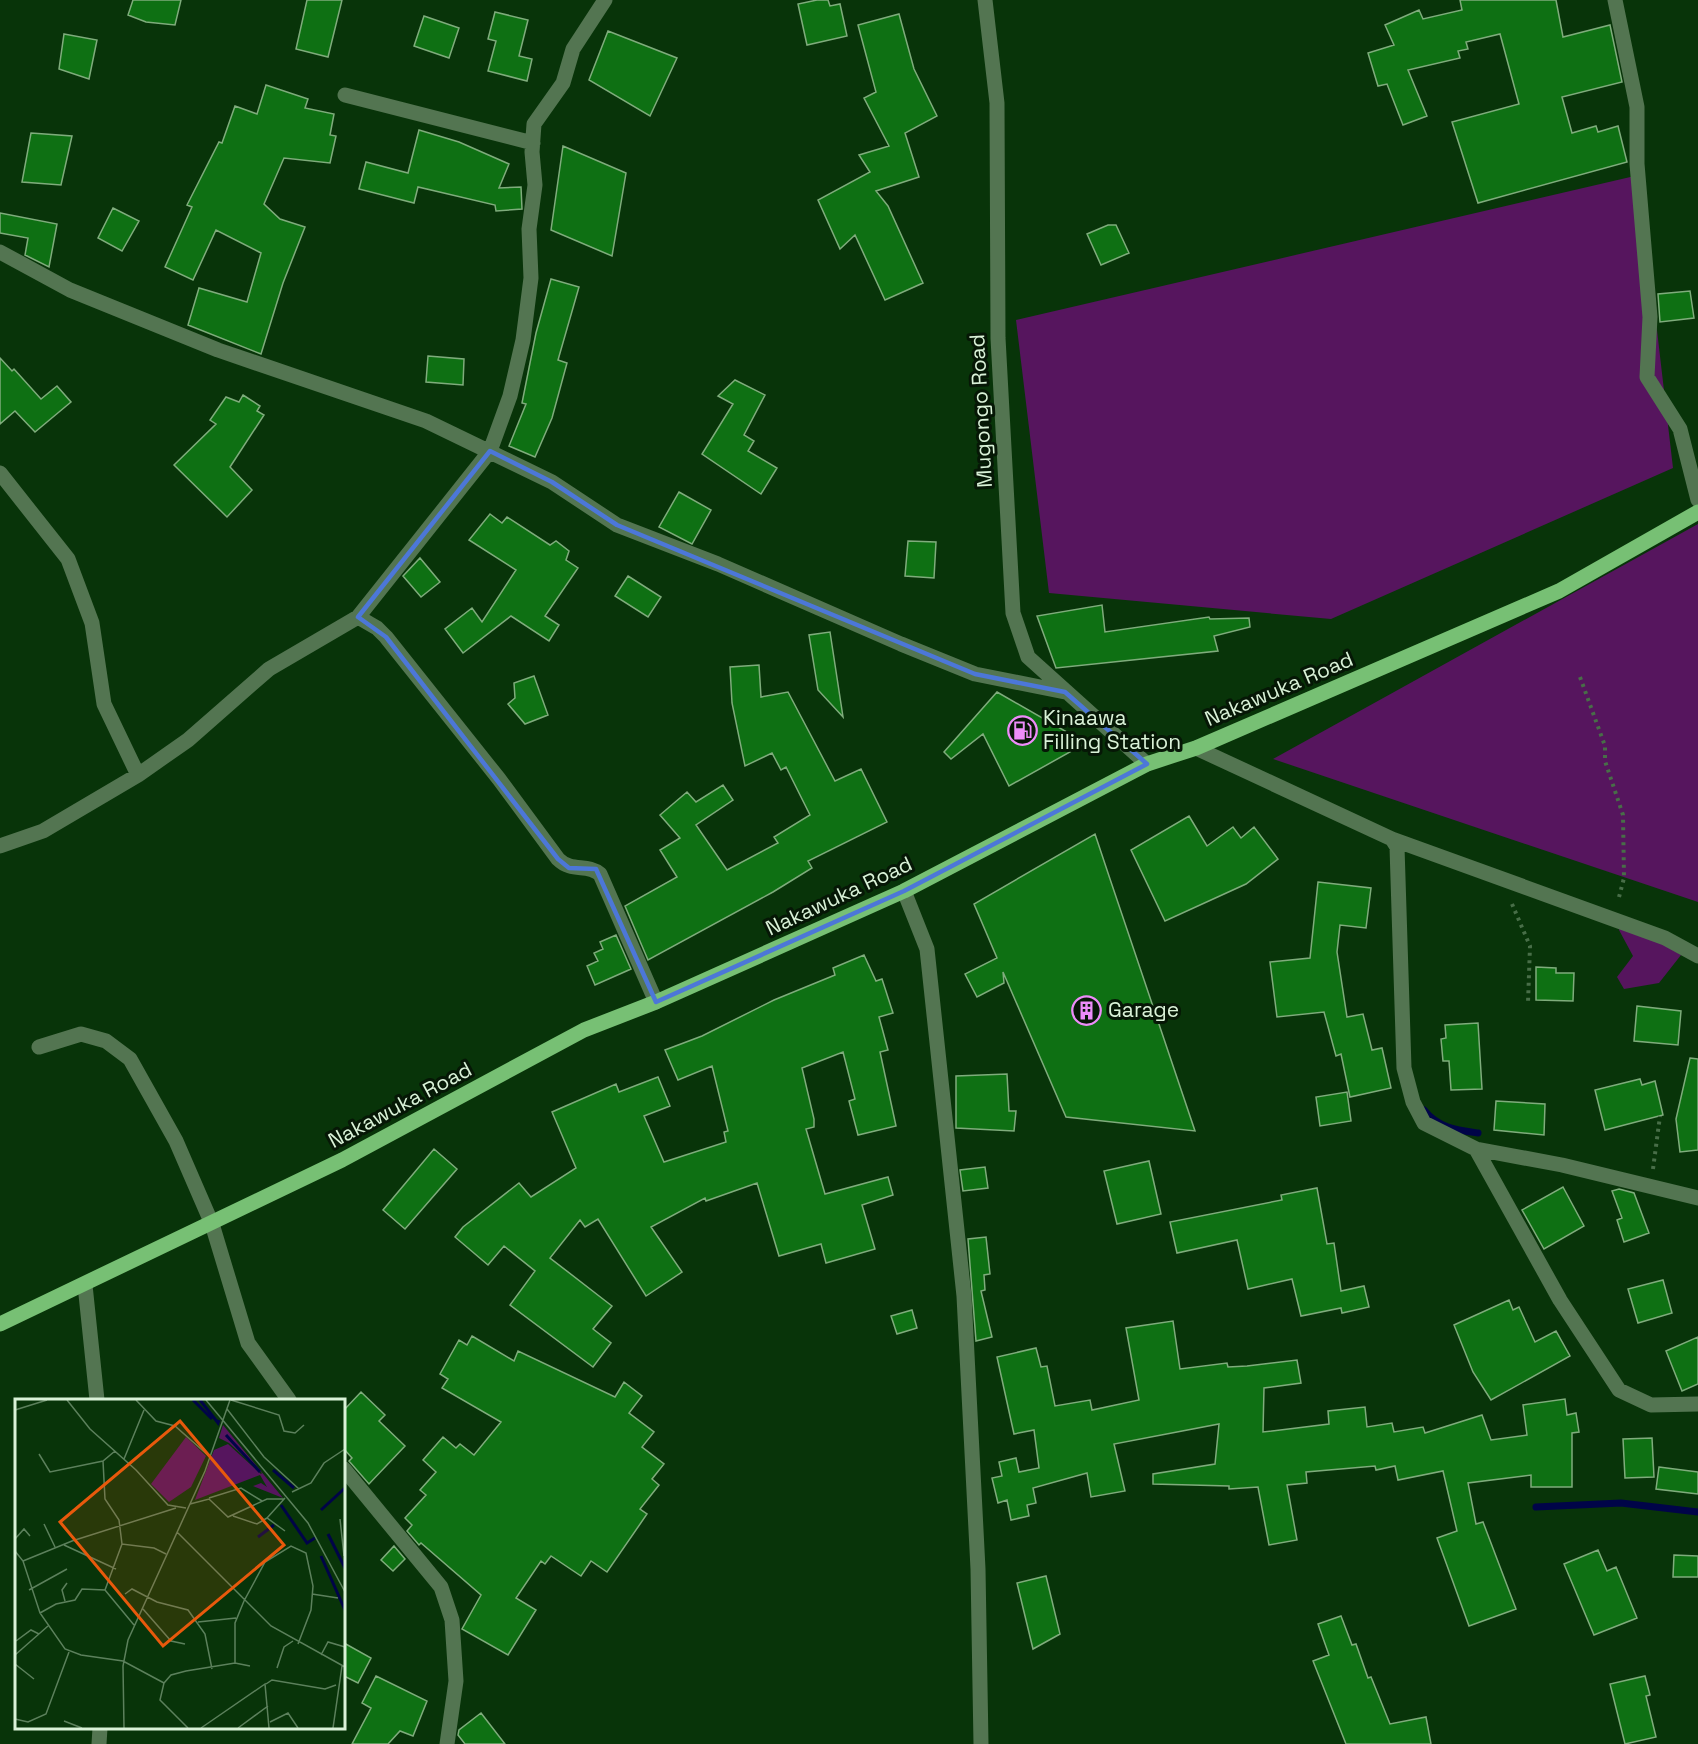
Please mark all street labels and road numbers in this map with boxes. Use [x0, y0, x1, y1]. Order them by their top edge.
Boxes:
street label: Mugongo Road [963, 334, 998, 489]
street label: Nakawuka Road [1200, 645, 1357, 732]
street label: Nakawuka Road [761, 850, 916, 941]
street label: Nakawuka Road [323, 1055, 476, 1154]

